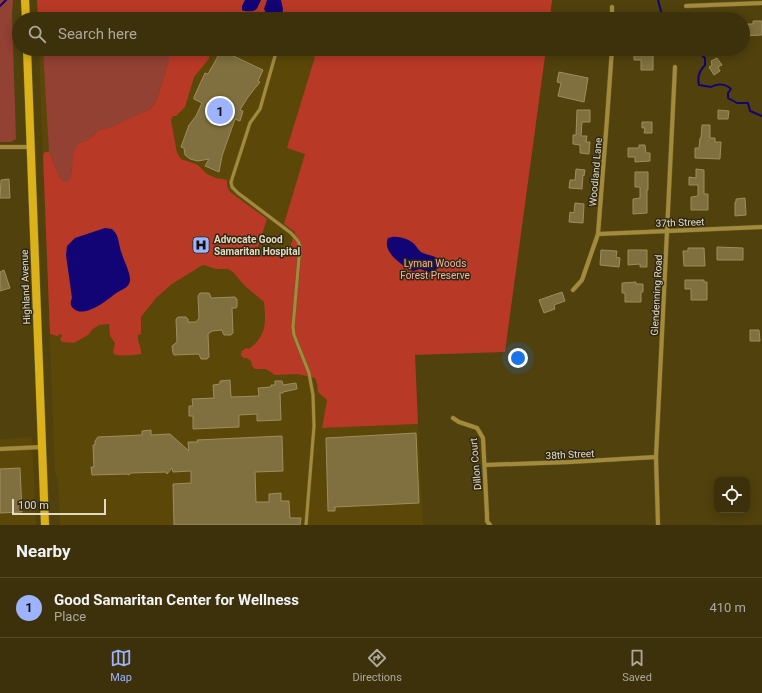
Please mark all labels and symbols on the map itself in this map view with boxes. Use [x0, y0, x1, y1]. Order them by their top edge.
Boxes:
pin: 1 [207, 96, 233, 126]
street label: Woodland Lane [587, 137, 604, 207]
street label: 37th Street [655, 216, 705, 229]
place label: Advocate Good Samaritan Hospital [214, 234, 301, 257]
hospital icon: Advocate Good Samaritan Hospital [191, 235, 211, 255]
street label: Highland Avenue [19, 249, 32, 325]
street label: Glendenning Road [649, 254, 664, 336]
park label: Lyman Woods Forest Preserve [400, 258, 470, 281]
your location [508, 348, 528, 368]
street label: Dillon Court [468, 437, 483, 490]
street label: 38th Street [545, 448, 595, 461]
scale bar [12, 497, 106, 516]

